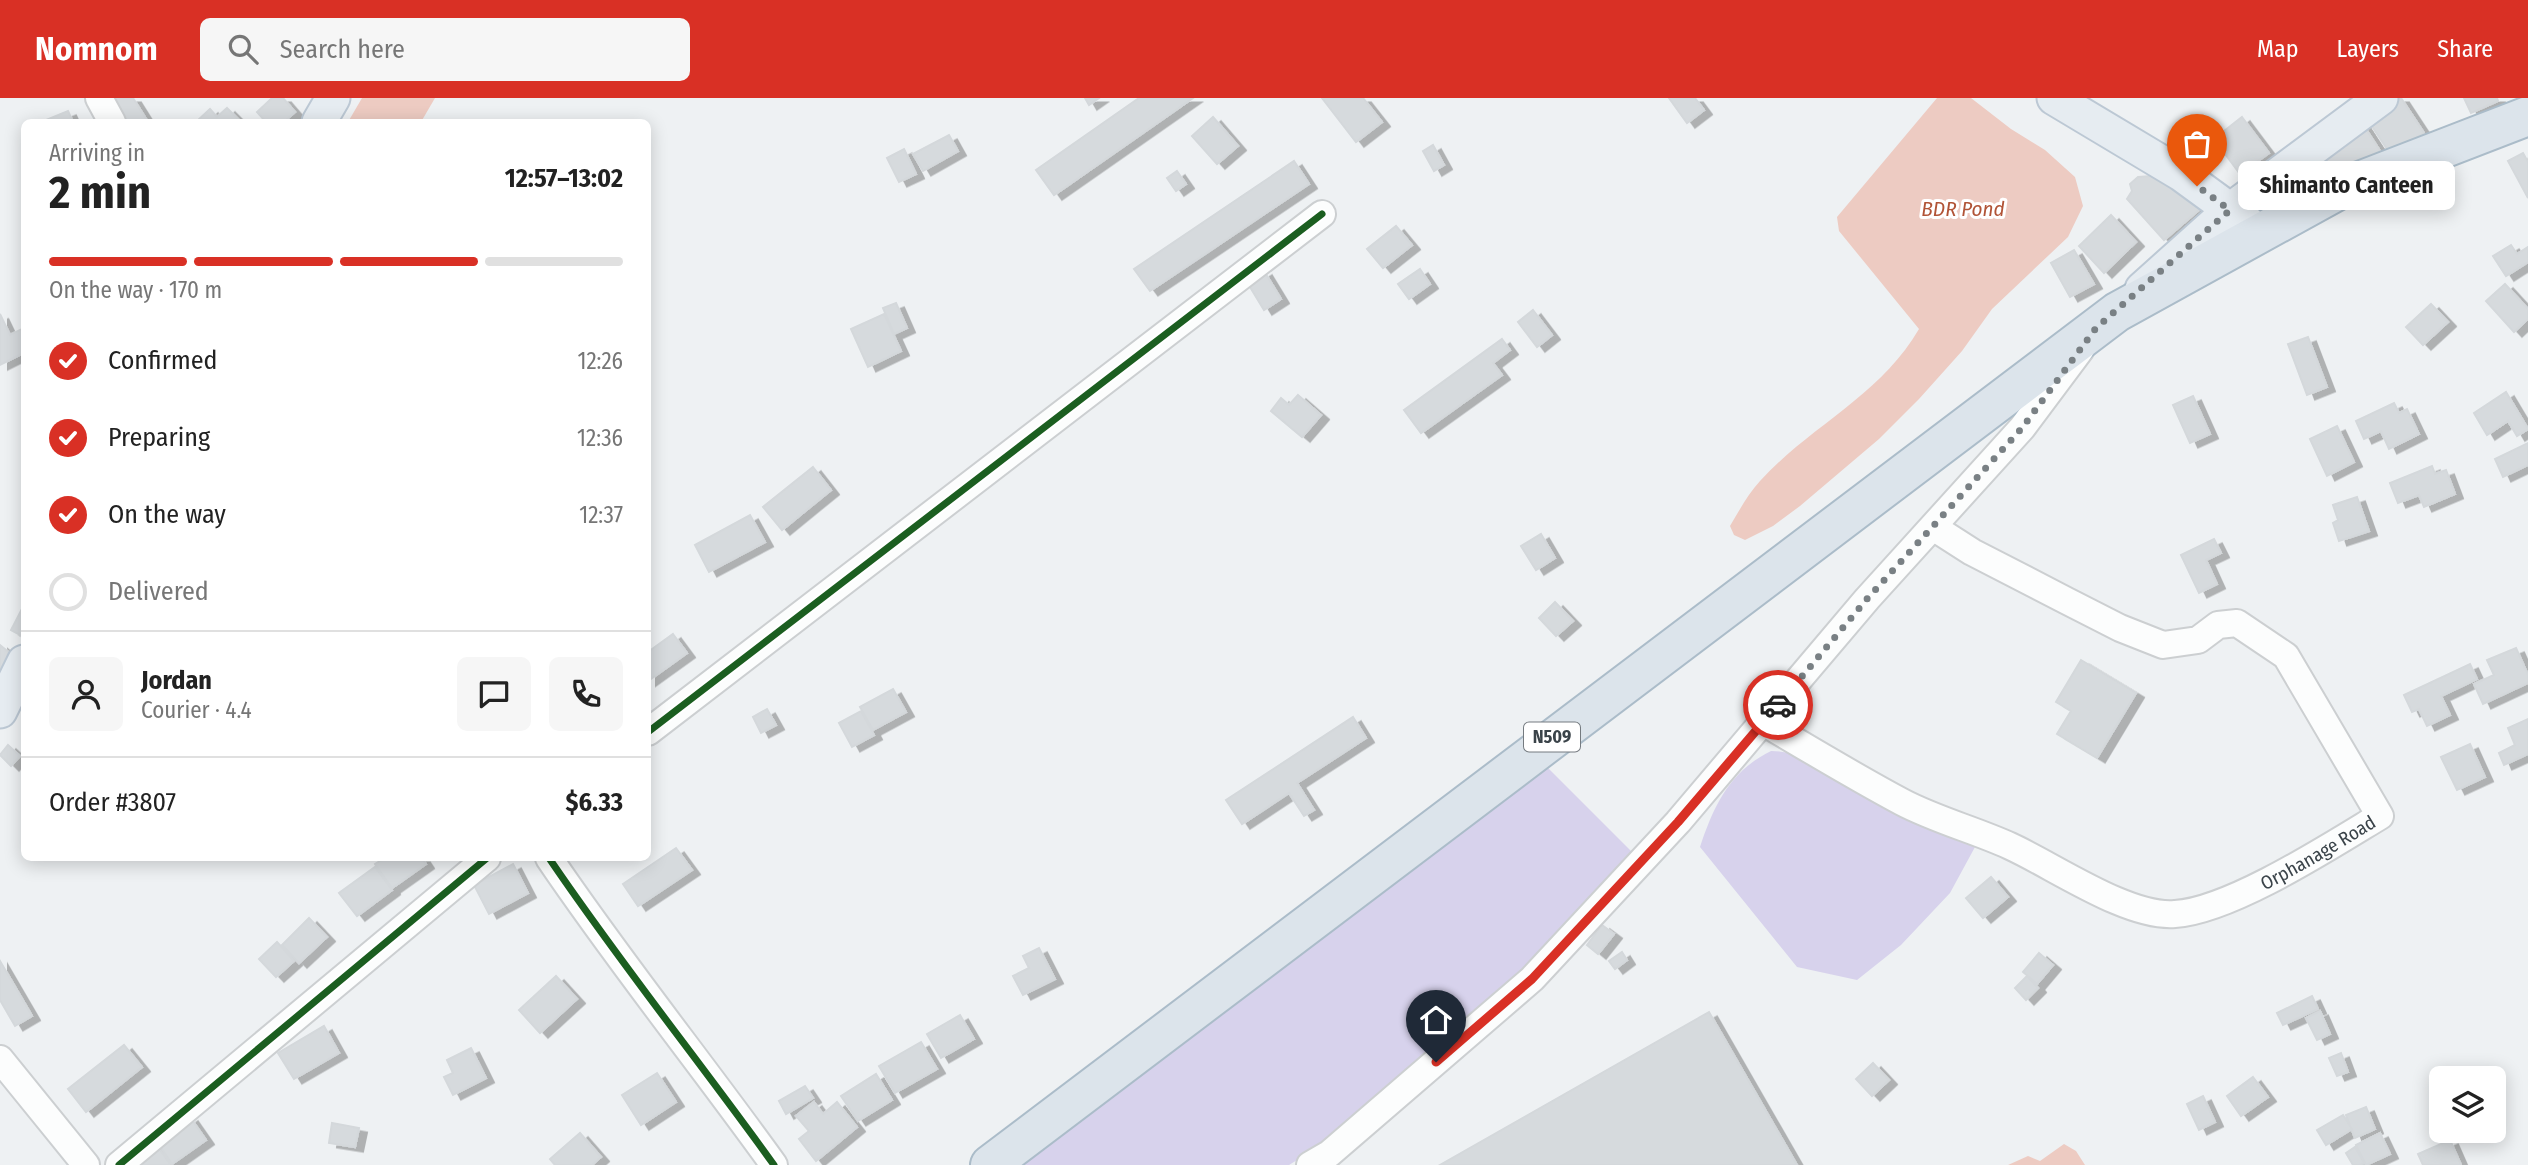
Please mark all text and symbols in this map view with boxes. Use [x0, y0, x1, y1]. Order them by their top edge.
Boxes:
search box [200, 18, 690, 81]
text: Nomnom [35, 29, 158, 69]
icon: search [224, 30, 262, 68]
text: Search here [280, 34, 405, 65]
text: Map [2257, 35, 2299, 63]
text: Layers [2337, 35, 2399, 63]
text: Share [2437, 35, 2493, 63]
pin [2167, 114, 2227, 186]
icon: bag [2178, 125, 2216, 163]
text: Arriving in [49, 139, 145, 167]
callout: Shimanto Canteen [2239, 162, 2456, 210]
text: 12:57–13:02 [505, 163, 623, 194]
text: 2 min [49, 165, 151, 220]
text: Shimanto Canteen [2259, 171, 2434, 199]
water label: BDR Pond [1921, 196, 2005, 222]
text: On the way · 170 m [49, 276, 222, 304]
icon: check [49, 342, 87, 380]
text: Confirmed [108, 345, 218, 376]
text: 12:26 [577, 347, 623, 375]
icon: check [49, 419, 87, 457]
text: Preparing [108, 422, 210, 453]
text: 12:36 [577, 424, 623, 452]
icon: check [49, 496, 87, 534]
text: On the way [108, 499, 226, 530]
text: 12:37 [579, 501, 623, 529]
text: Delivered [108, 576, 209, 607]
button: person [49, 657, 123, 731]
button: chat [457, 657, 531, 731]
button: phone [549, 657, 623, 731]
text: Jordan [141, 665, 212, 696]
courier [1743, 670, 1813, 740]
icon: car [1759, 686, 1797, 724]
text: Courier · 4.4 [141, 696, 252, 724]
road number: N509 [1524, 722, 1580, 752]
text: Order #3807 [49, 787, 176, 818]
text: $6.33 [565, 787, 623, 818]
street label: Orphanage Road [2256, 810, 2380, 895]
pin [1406, 990, 1466, 1062]
icon: home [1417, 1001, 1455, 1039]
map controls [2429, 1066, 2506, 1143]
button: layers [2429, 1066, 2506, 1143]

